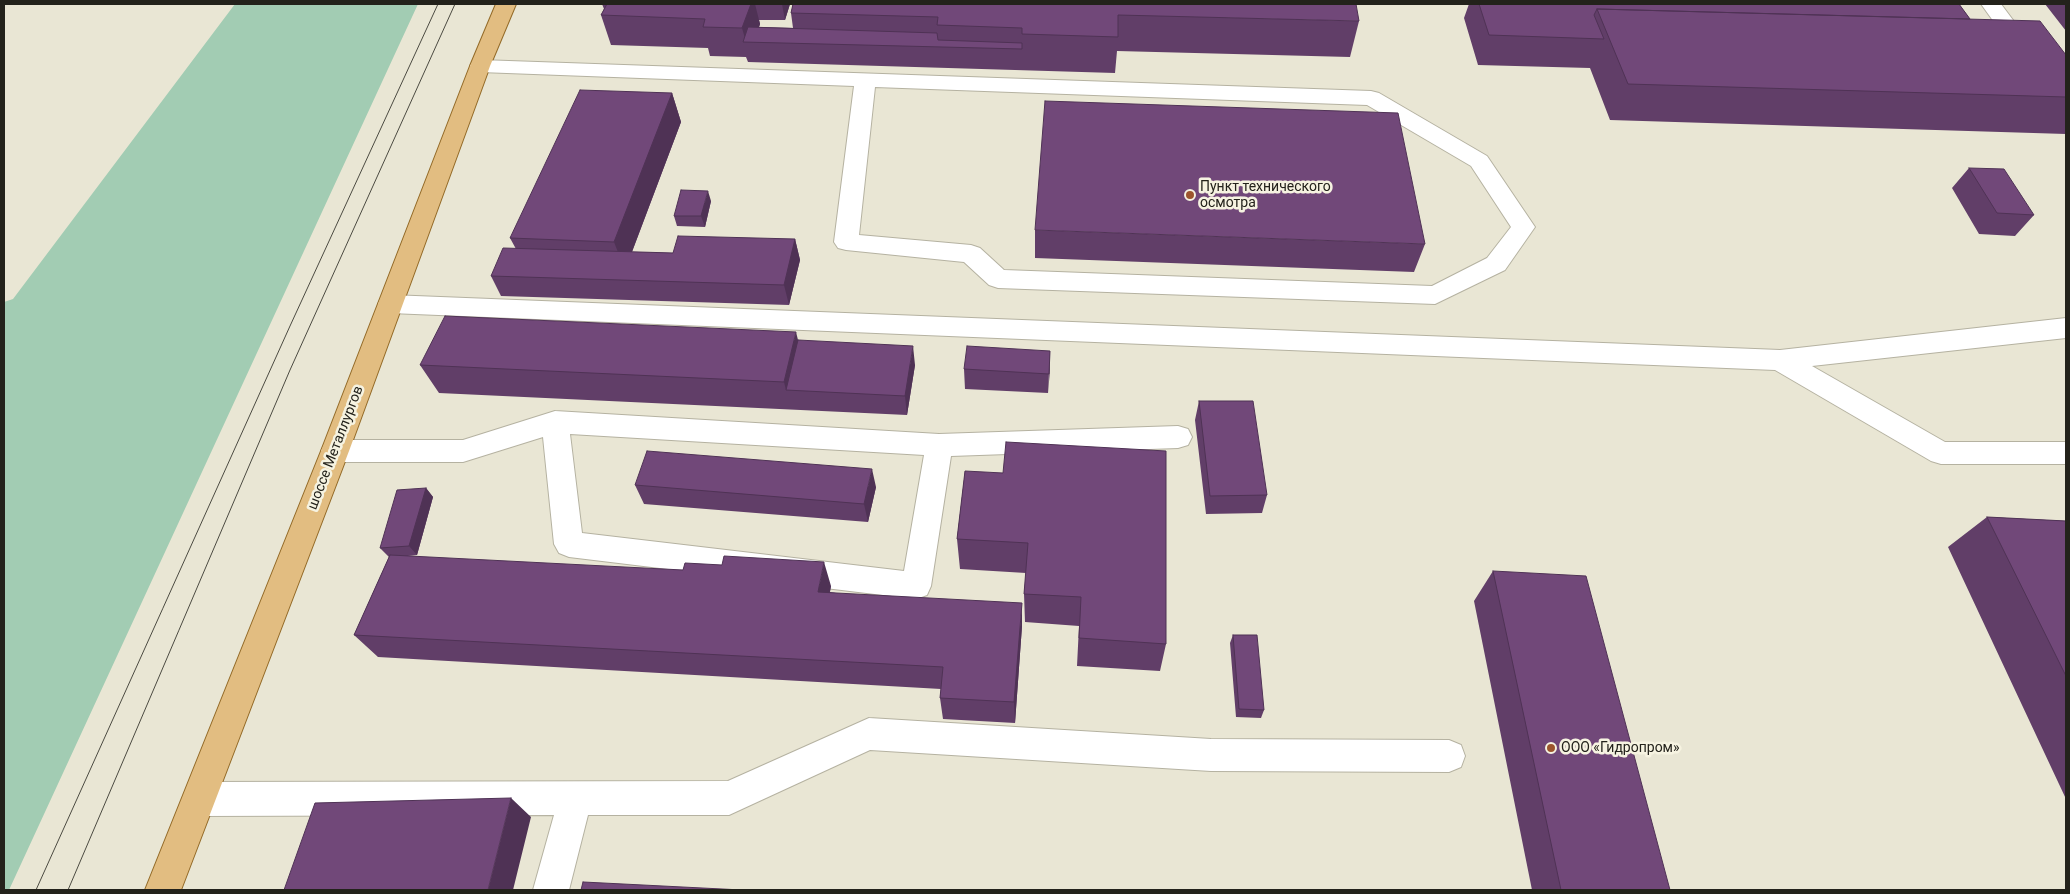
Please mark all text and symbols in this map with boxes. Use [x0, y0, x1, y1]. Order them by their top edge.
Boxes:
place label: Пункт технического осмотра [1200, 179, 1331, 212]
marker: Пункт технического осмотра [1184, 189, 1196, 201]
street label: шоссе Металлургов [305, 384, 367, 512]
place label: ООО «Гидропром» [1561, 740, 1680, 756]
marker: ООО «Гидропром» [1545, 742, 1557, 754]

